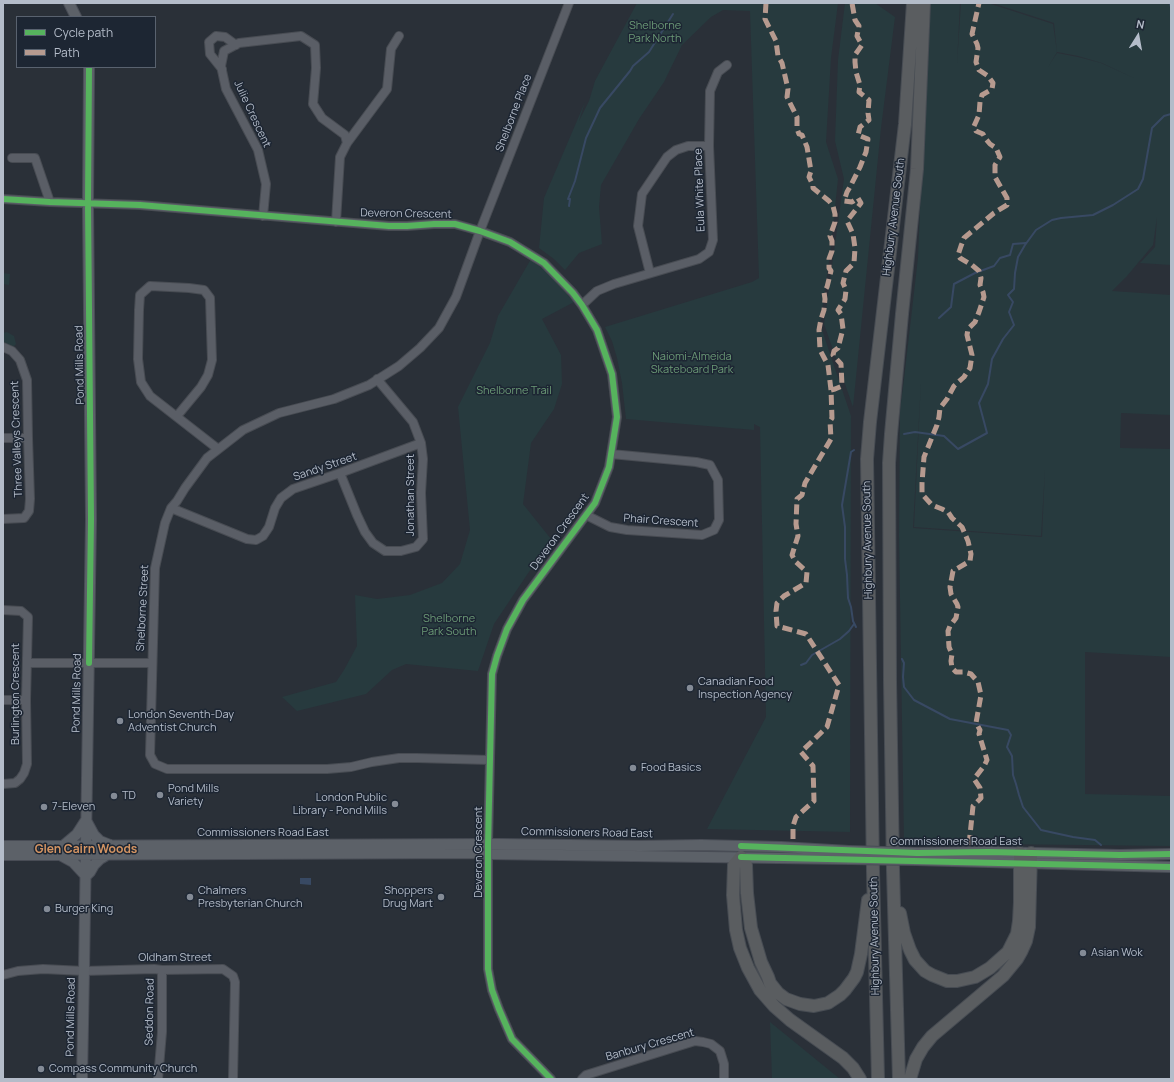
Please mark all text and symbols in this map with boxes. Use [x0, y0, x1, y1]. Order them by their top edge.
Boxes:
legend [16, 16, 156, 68]
north arrow [1118, 16, 1158, 56]
text: N [1135, 16, 1146, 32]
park label: Shelborne Park North [628, 19, 682, 45]
text: Cycle path [54, 24, 113, 41]
text: Path [54, 44, 80, 61]
street label: Shelborne Place [493, 72, 535, 154]
street label: Julie Crescent [231, 78, 273, 150]
street label: Eula White Place [692, 148, 708, 232]
street label: Highbury Avenue South [880, 157, 908, 277]
street label: Deveron Crescent [360, 207, 452, 221]
street label: Pond Mills Road [73, 325, 87, 405]
park label: Naiomi-Almeida Skateboard Park [651, 350, 733, 376]
street label: Three Valleys Crescent [8, 381, 26, 497]
park label: Shelborne Trail [476, 384, 552, 398]
street label: Sandy Street [292, 450, 358, 484]
street label: Jonathan Street [404, 454, 418, 536]
street label: Highbury Avenue South [860, 481, 876, 599]
street label: Deveron Crescent [528, 491, 592, 573]
street label: Phair Crescent [623, 512, 699, 530]
street label: Shelborne Street [134, 564, 152, 652]
park label: Shelborne Park South [422, 612, 476, 638]
street label: Burlington Crescent [9, 643, 23, 745]
street label: Pond Mills Road [70, 653, 84, 733]
place label: Canadian Food Inspection Agency [698, 675, 792, 701]
marker: Canadian Food Inspection Agency [685, 683, 695, 693]
place label: London Seventh-Day Adventist Church [128, 708, 234, 734]
marker: London Seventh-Day Adventist Church [115, 716, 125, 726]
place label: Food Basics [641, 761, 701, 775]
marker: Food Basics [628, 763, 638, 773]
place label: Pond Mills Variety [168, 782, 219, 808]
place label: TD [122, 789, 136, 803]
marker: Pond Mills Variety [155, 790, 165, 800]
marker: TD [109, 791, 119, 801]
place label: London Public Library - Pond Mills [293, 791, 387, 817]
marker: London Public Library - Pond Mills [390, 799, 400, 809]
place label: 7-Eleven [52, 800, 95, 814]
marker: 7-Eleven [39, 802, 49, 812]
street label: Deveron Crescent [472, 806, 486, 898]
street label: Commissioners Road East [521, 825, 653, 841]
street label: Commissioners Road East [197, 826, 329, 840]
street label: Commissioners Road East [890, 835, 1022, 849]
district label: Glen Cairn Woods [35, 843, 137, 857]
street label: Highbury Avenue South [867, 877, 883, 995]
place label: Chalmers Presbyterian Church [198, 884, 303, 910]
place label: Shoppers Drug Mart [383, 884, 433, 910]
marker: Chalmers Presbyterian Church [185, 892, 195, 902]
marker: Shoppers Drug Mart [436, 892, 446, 902]
place label: Burger King [55, 902, 113, 916]
marker: Burger King [42, 904, 52, 914]
place label: Asian Wok [1091, 946, 1143, 960]
marker: Asian Wok [1078, 948, 1088, 958]
street label: Oldham Street [138, 951, 212, 965]
street label: Pond Mills Road [64, 977, 78, 1057]
street label: Seddon Road [143, 978, 157, 1046]
street label: Banbury Crescent [604, 1026, 696, 1064]
place label: Compass Community Church [49, 1062, 197, 1076]
marker: Compass Community Church [36, 1064, 46, 1074]

